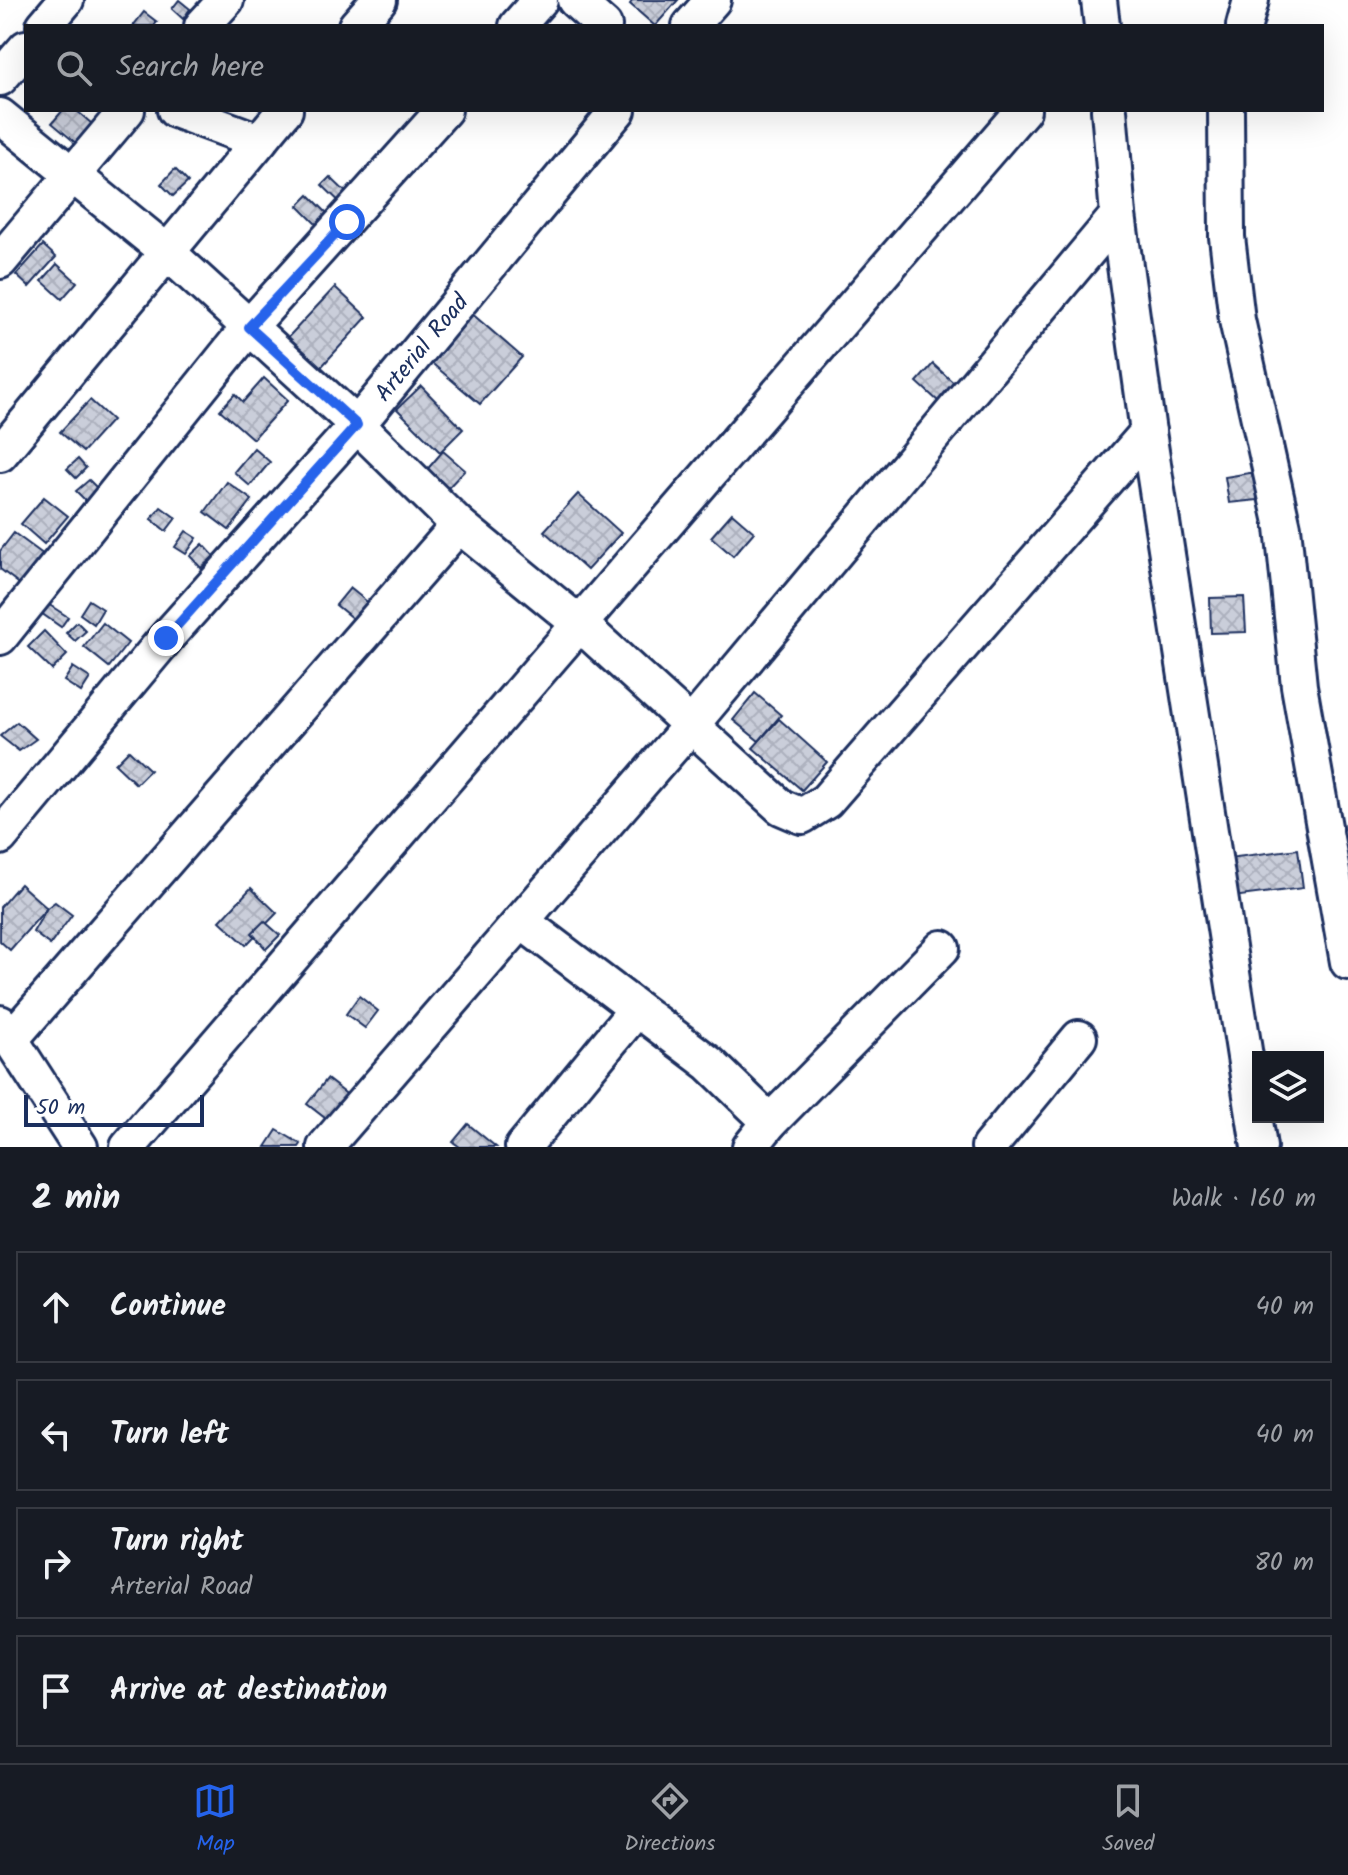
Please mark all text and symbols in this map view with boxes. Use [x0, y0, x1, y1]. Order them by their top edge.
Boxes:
search box [24, 24, 1324, 112]
text: Search here [116, 44, 264, 92]
icon: search [52, 46, 96, 90]
route start [329, 204, 365, 240]
street label: Arterial Road [366, 285, 480, 411]
route end [148, 620, 184, 656]
map controls [1252, 1051, 1324, 1123]
button: layers [1252, 1051, 1324, 1123]
scale bar [24, 1091, 204, 1127]
text: 50 m [36, 1091, 85, 1126]
text: 2 min [32, 1172, 120, 1226]
text: Walk · 160 m [1171, 1178, 1316, 1220]
text: Continue [110, 1283, 226, 1331]
icon: ahead [34, 1285, 78, 1329]
text: 40 m [1256, 1286, 1314, 1328]
text: Turn left [110, 1411, 229, 1459]
icon: left [34, 1413, 78, 1457]
text: 40 m [1256, 1414, 1314, 1456]
text: Turn right [110, 1518, 243, 1566]
icon: right [34, 1541, 78, 1585]
text: 80 m [1254, 1542, 1314, 1584]
text: Arterial Road [110, 1566, 252, 1608]
text: Arrive at destination [110, 1667, 387, 1715]
icon: arrive [34, 1669, 78, 1713]
tab: Map [193, 1779, 237, 1862]
tab: Directions [624, 1779, 716, 1862]
tab: Saved [1102, 1779, 1155, 1862]

